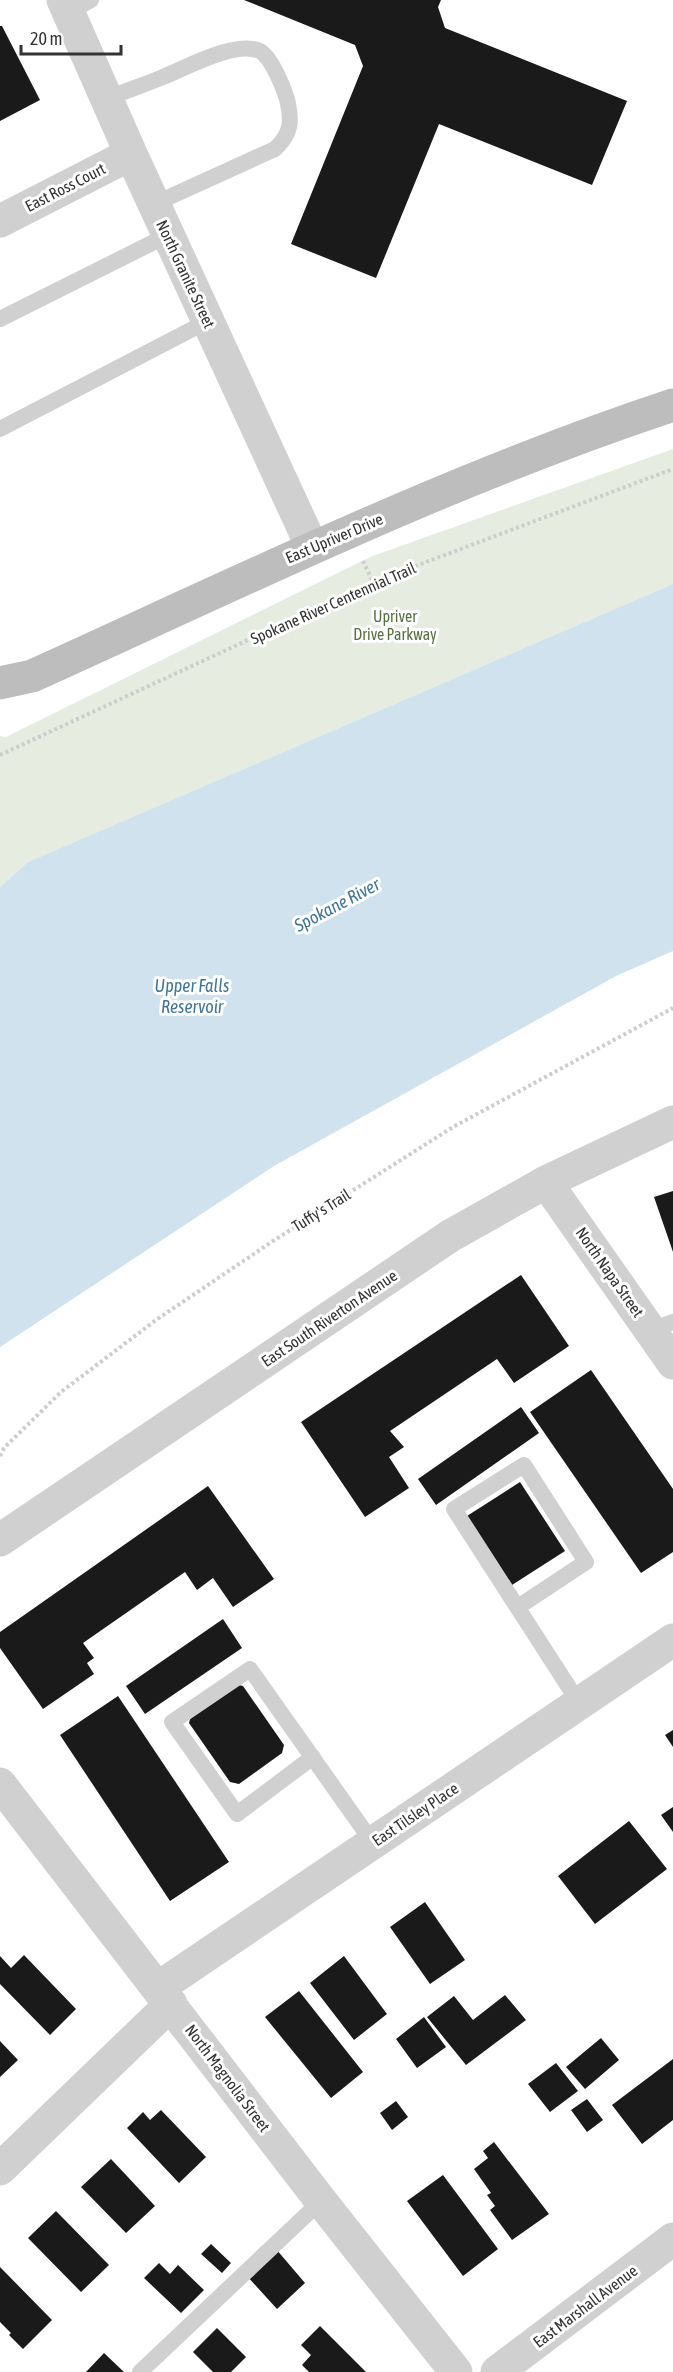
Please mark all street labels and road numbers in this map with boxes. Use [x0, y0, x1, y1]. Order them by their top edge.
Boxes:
street label: East Ross Court [22, 159, 108, 215]
street label: North Granite Street [153, 217, 219, 331]
street label: East Upriver Drive [283, 509, 386, 567]
street label: Spokane River Centennial Trail [248, 558, 419, 648]
street label: Tuffy's Trail [288, 1185, 355, 1236]
street label: North Napa Street [572, 1224, 648, 1321]
street label: East South Riverton Avenue [258, 1266, 400, 1370]
street label: East Tilsley Place [369, 1779, 462, 1850]
street label: North Magnolia Street [181, 2021, 274, 2136]
street label: East Marshall Avenue [530, 2261, 640, 2351]

